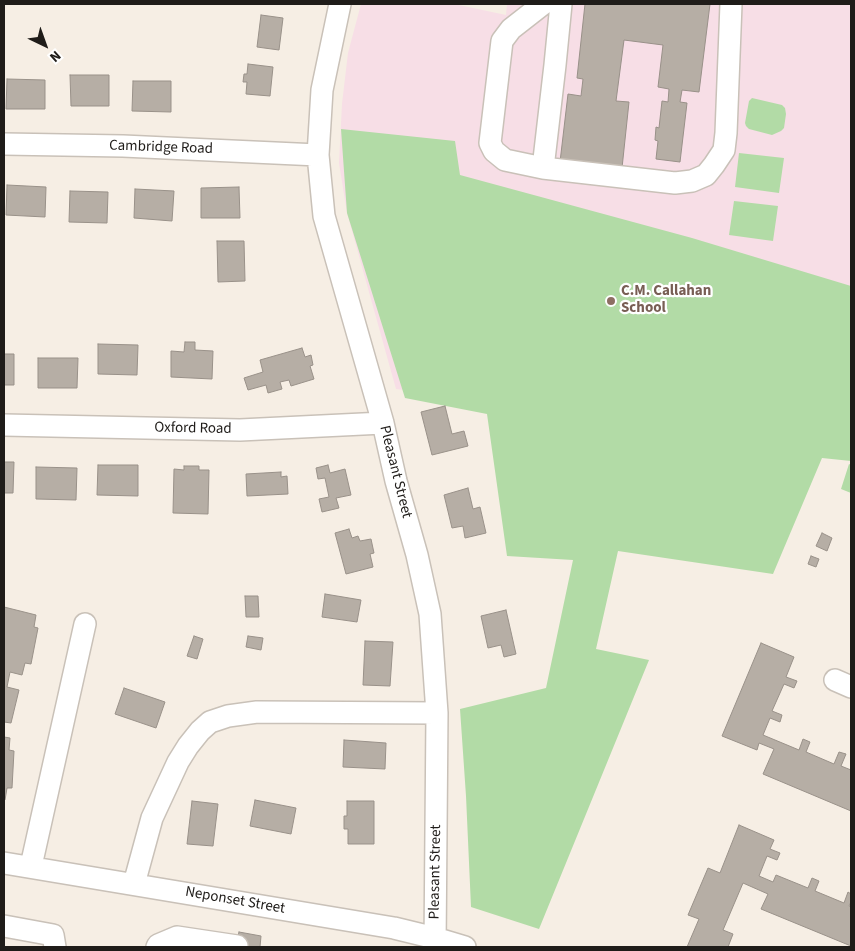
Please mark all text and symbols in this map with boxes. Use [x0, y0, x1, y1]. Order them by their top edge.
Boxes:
north arrow [20, 20, 70, 70]
text: N [45, 46, 65, 67]
street label: Cambridge Road [109, 137, 213, 159]
place label: C.M. Callahan School [621, 283, 711, 318]
marker: C.M. Callahan School [605, 295, 617, 307]
street label: Oxford Road [154, 419, 232, 439]
street label: Pleasant Street [375, 424, 415, 520]
street label: Pleasant Street [426, 824, 446, 920]
street label: Neponset Street [184, 883, 286, 919]

